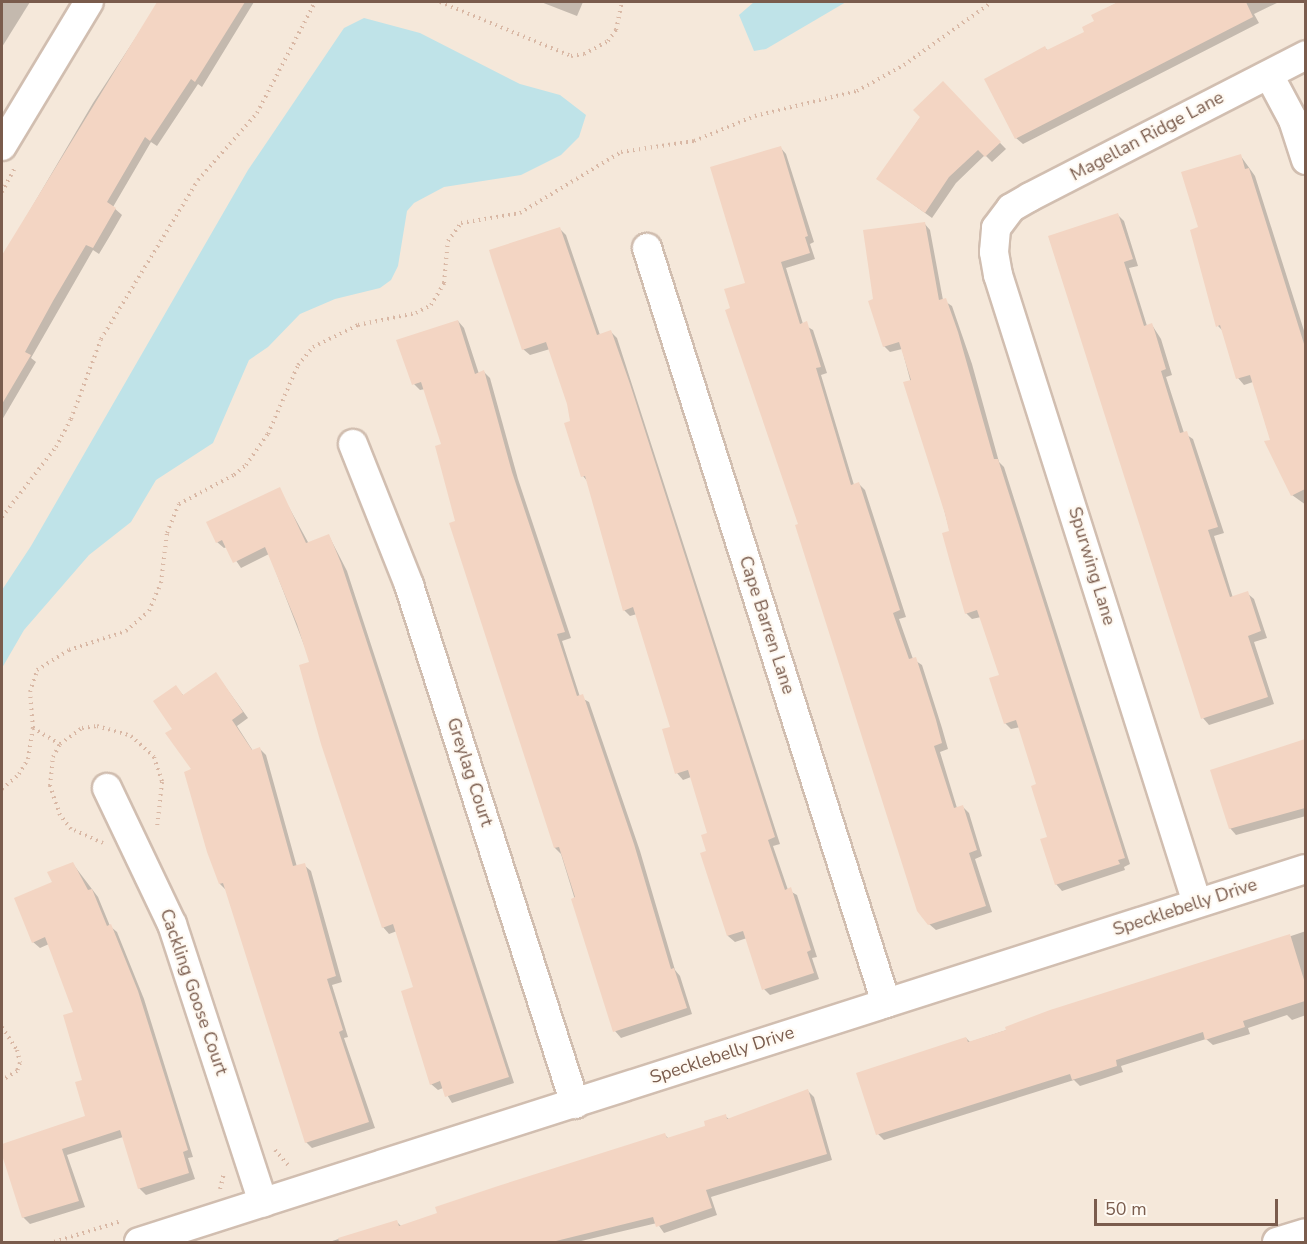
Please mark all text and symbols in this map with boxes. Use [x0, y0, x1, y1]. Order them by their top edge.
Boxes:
street label: Magellan Ridge Lane [1067, 86, 1227, 186]
street label: Spurwing Lane [1064, 504, 1120, 628]
street label: Cape Barren Lane [734, 553, 800, 697]
street label: Greylag Court [442, 715, 498, 829]
street label: Specklebelly Drive [1110, 873, 1260, 941]
street label: Cackling Goose Court [155, 906, 233, 1078]
street label: Specklebelly Drive [647, 1021, 797, 1089]
scale bar [1097, 1187, 1282, 1225]
text: 50 m [1105, 1197, 1147, 1221]

